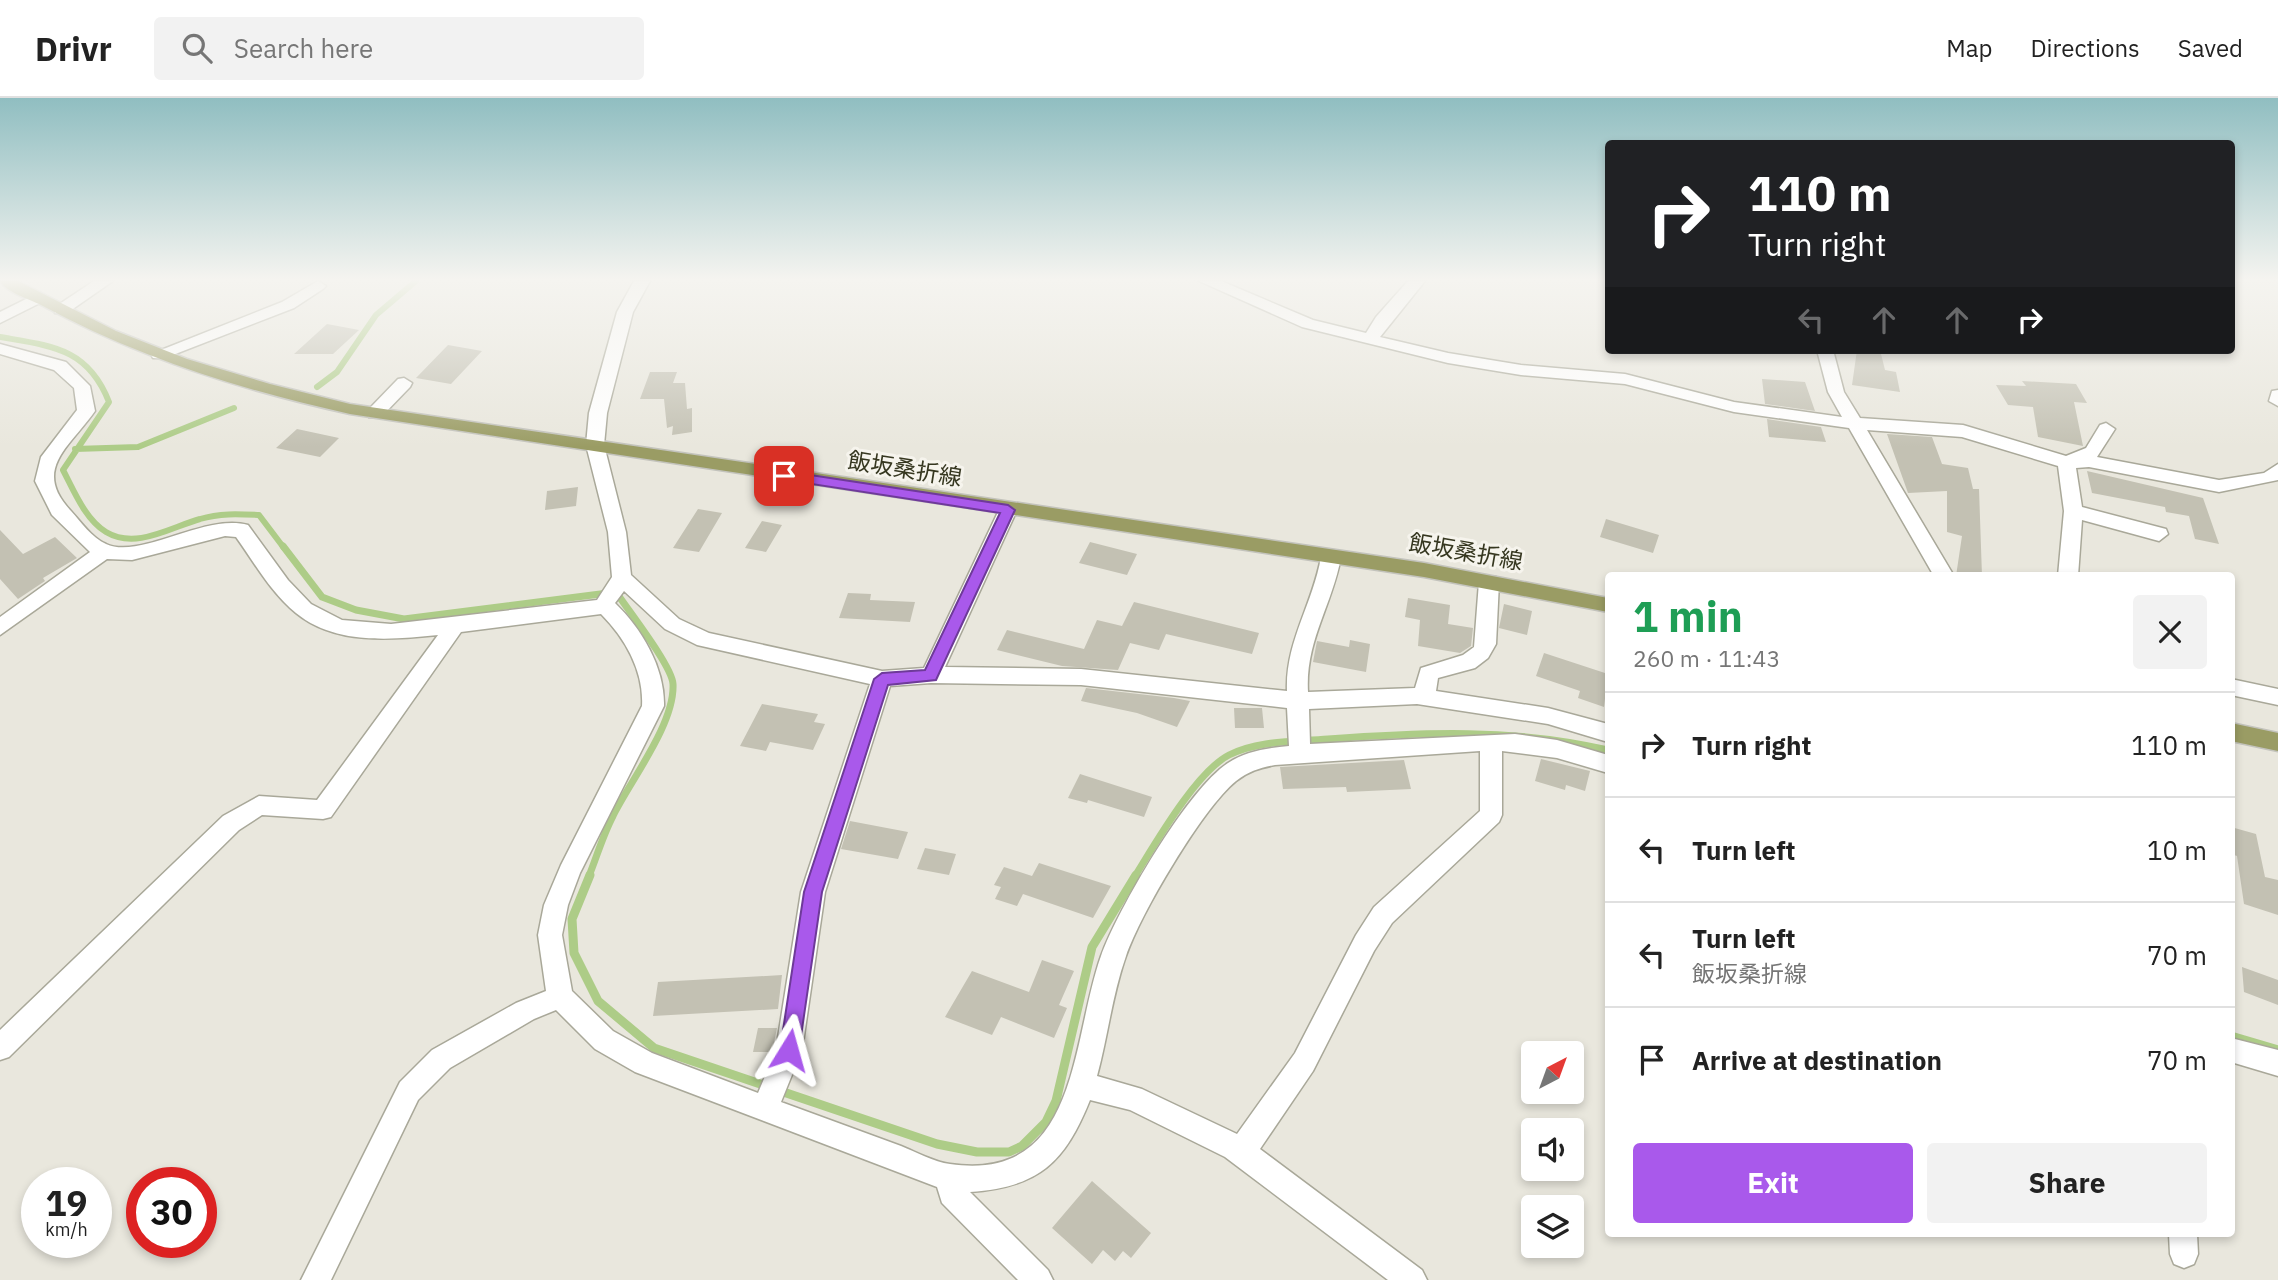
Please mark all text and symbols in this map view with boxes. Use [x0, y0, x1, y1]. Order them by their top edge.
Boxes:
search box [154, 17, 644, 80]
text: Drivr [35, 27, 112, 70]
icon: search [178, 29, 216, 67]
text: Search here [234, 31, 373, 65]
text: Map [1946, 32, 1992, 64]
text: Directions [2030, 32, 2140, 64]
text: Saved [2178, 32, 2243, 64]
text: 110 m [1748, 161, 1892, 224]
icon: right [1633, 168, 1724, 259]
text: Turn right [1748, 223, 1886, 265]
icon: left [1792, 301, 1830, 339]
icon: ahead [1865, 301, 1903, 339]
icon: ahead [1938, 301, 1976, 339]
icon: right [2011, 301, 2049, 339]
street label: 飯坂桑折線 [846, 444, 964, 492]
pin [754, 446, 814, 506]
icon: arrive [765, 457, 803, 495]
street label: 飯坂桑折線 [1407, 526, 1525, 576]
text: 1 min [1633, 589, 1743, 644]
button: close [2133, 595, 2207, 669]
text: 260 m · 11:43 [1633, 643, 1780, 673]
icon: right [1633, 726, 1671, 764]
text: Turn right [1692, 728, 1811, 762]
text: 110 m [2131, 728, 2207, 762]
icon: left [1633, 831, 1671, 869]
text: Turn left [1692, 833, 1795, 867]
text: 10 m [2147, 833, 2207, 867]
text: Turn left [1692, 921, 1795, 955]
icon: left [1633, 936, 1671, 974]
text: 70 m [2147, 938, 2207, 972]
text: 飯坂桑折線 [1692, 958, 1807, 988]
position arrow [752, 1013, 826, 1087]
north arrow [1521, 1041, 1584, 1104]
map controls [1521, 1041, 1584, 1258]
icon: arrive [1633, 1041, 1671, 1079]
text: Arrive at destination [1692, 1043, 1942, 1077]
text: 70 m [2147, 1043, 2207, 1077]
button: sound [1521, 1118, 1584, 1181]
button: Exit [1633, 1143, 1913, 1223]
button: Share [1927, 1143, 2207, 1223]
speed limit sign: 30 [126, 1167, 217, 1258]
text: 19 [45, 1180, 88, 1226]
button: layers [1521, 1195, 1584, 1258]
text: km/h [45, 1218, 88, 1241]

